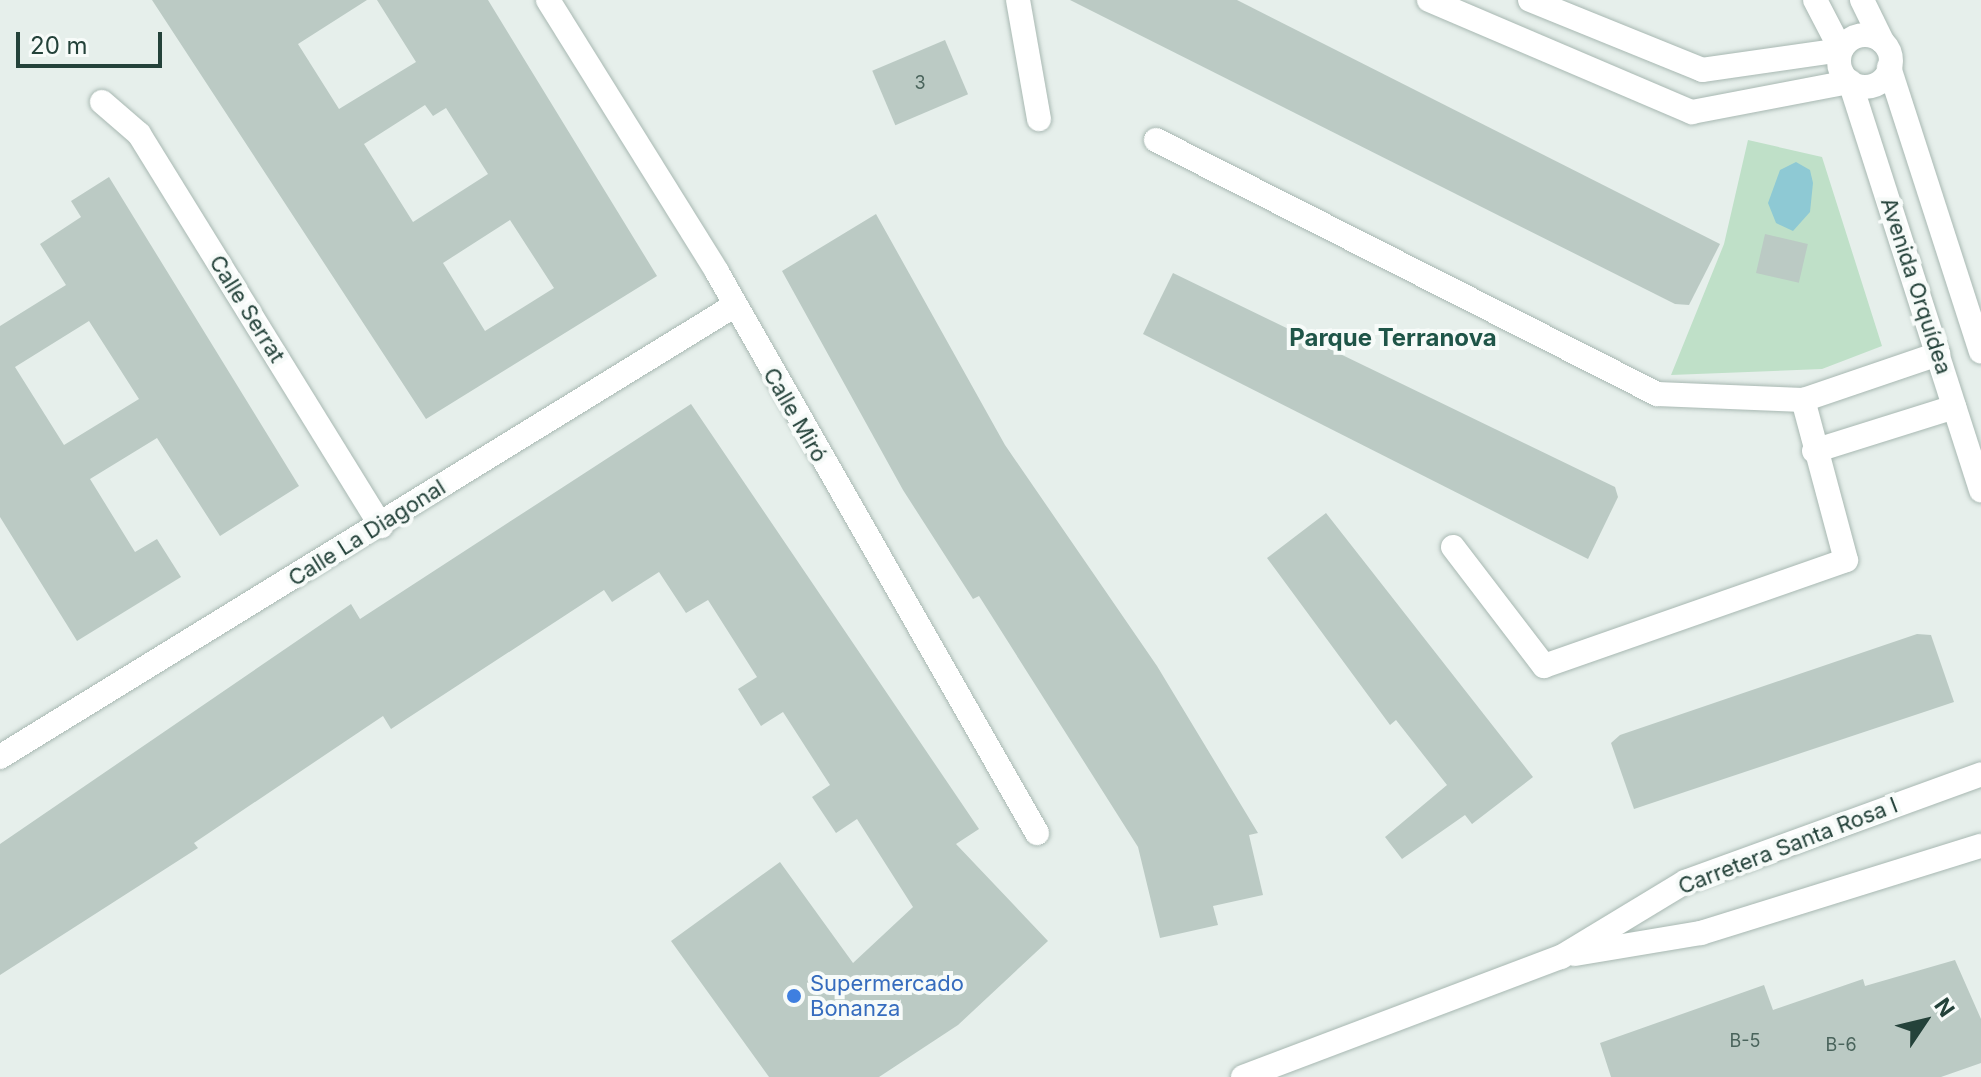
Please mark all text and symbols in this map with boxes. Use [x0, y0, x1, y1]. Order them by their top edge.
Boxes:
scale bar [20, 16, 166, 66]
text: 20 m [30, 31, 88, 60]
house number: 3 [914, 72, 926, 94]
street label: Avenida Orquídea [1875, 194, 1957, 378]
street label: Calle Serrat [204, 250, 290, 368]
district label: Parque Terranova [1289, 324, 1497, 352]
street label: Calle Miró [757, 363, 833, 467]
street label: Calle La Diagonal [284, 474, 450, 592]
street label: Carretera Santa Rosa I [1675, 792, 1901, 900]
place label: Supermercado Bonanza [810, 970, 964, 1022]
north arrow [1885, 981, 1965, 1061]
marker: Supermercado Bonanza [785, 987, 803, 1005]
text: N [1929, 993, 1960, 1022]
house number: B-5 [1730, 1030, 1760, 1052]
house number: B-6 [1825, 1034, 1857, 1056]

